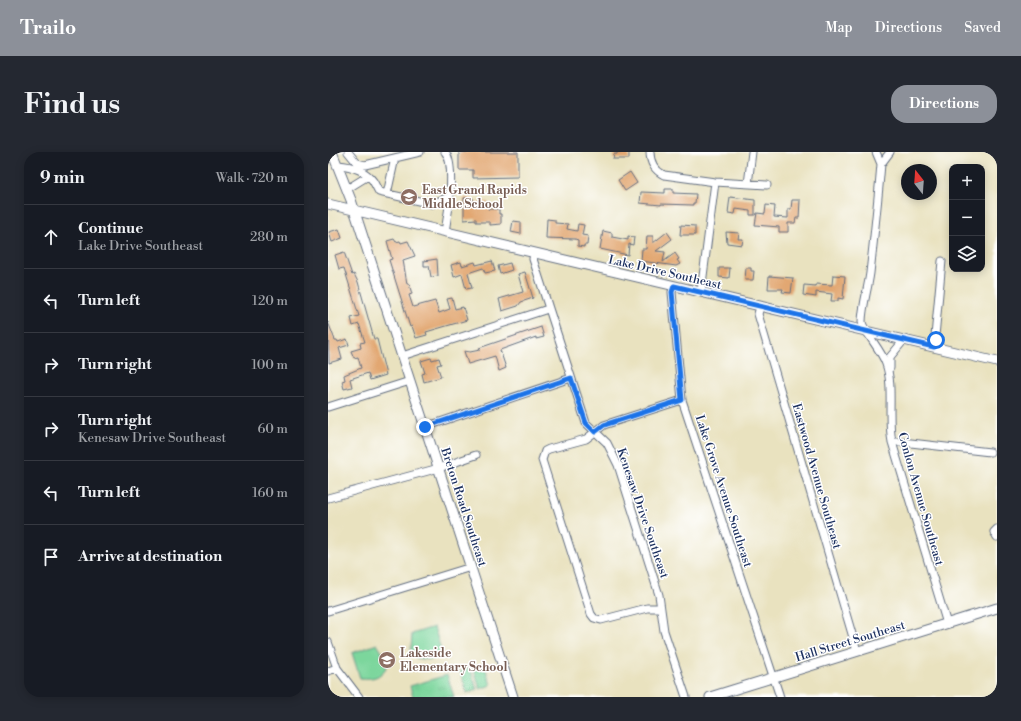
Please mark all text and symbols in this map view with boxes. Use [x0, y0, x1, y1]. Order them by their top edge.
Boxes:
text: Trailo [20, 16, 76, 40]
text: Map [825, 19, 853, 37]
text: Directions [875, 19, 942, 37]
text: Saved [964, 19, 1001, 37]
button: Directions [891, 85, 997, 123]
text: Find us [24, 87, 120, 122]
north arrow [901, 164, 937, 200]
map controls [949, 164, 985, 272]
button: + [949, 164, 985, 200]
text: 9 min [40, 167, 85, 189]
text: Walk · 720 m [216, 170, 288, 186]
place label: East Grand Rapids Middle School [422, 183, 527, 212]
school or university icon: East Grand Rapids Middle School [399, 187, 419, 207]
button: − [949, 200, 985, 236]
text: Continue [78, 219, 143, 238]
icon: ahead [40, 226, 62, 248]
text: 280 m [250, 229, 288, 245]
button: layers [949, 236, 985, 272]
text: Lake Drive Southeast [78, 238, 203, 254]
street label: Lake Drive Southeast [607, 252, 724, 293]
icon: left [40, 290, 62, 312]
text: Turn left [78, 291, 140, 310]
text: 120 m [252, 293, 288, 309]
route start [927, 331, 945, 349]
icon: right [40, 354, 62, 376]
text: Turn right [78, 355, 152, 374]
text: 100 m [252, 357, 288, 373]
street label: Eastwood Avenue Southeast [789, 402, 845, 551]
text: Turn right [78, 411, 152, 430]
street label: Lake Grove Avenue Southeast [692, 413, 755, 570]
icon: right [40, 418, 62, 440]
route end [416, 418, 434, 436]
text: 60 m [257, 421, 288, 437]
text: Kenesaw Drive Southeast [78, 430, 226, 446]
street label: Conlon Avenue Southeast [894, 431, 947, 568]
street label: Breton Road Southeast [437, 445, 490, 569]
street label: Kenesaw Drive Southeast [613, 446, 672, 581]
icon: left [40, 482, 62, 504]
text: Turn left [78, 483, 140, 502]
text: 160 m [252, 485, 288, 501]
icon: arrive [40, 546, 62, 568]
text: Arrive at destination [78, 547, 222, 566]
street label: Hall Street Southeast [793, 617, 908, 665]
place label: Lakeside Elementary School [400, 646, 507, 675]
school or university icon: Lakeside Elementary School [377, 650, 397, 670]

